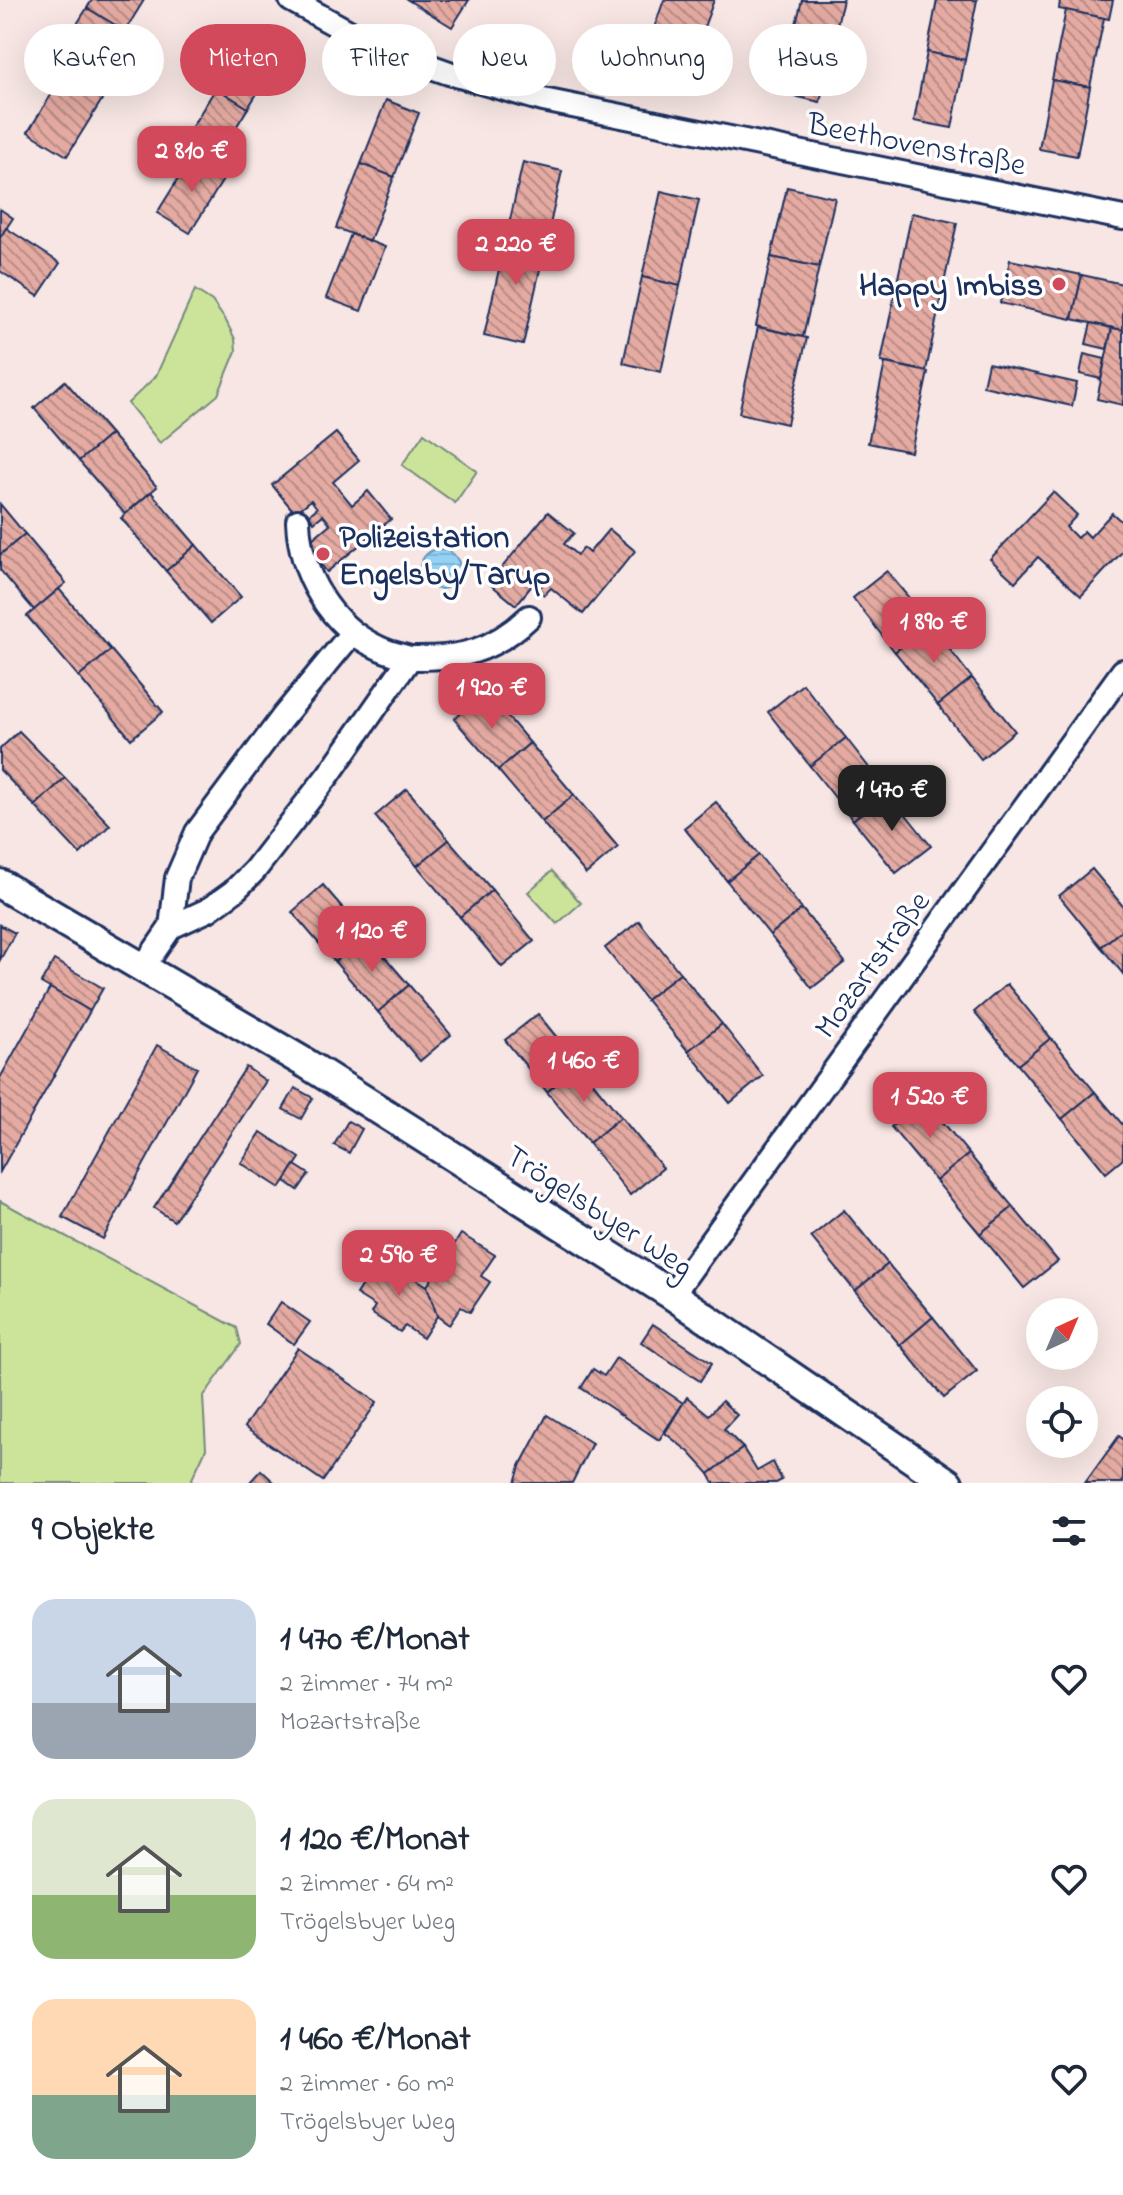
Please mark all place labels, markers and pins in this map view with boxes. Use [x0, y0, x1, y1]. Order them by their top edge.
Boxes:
pin: 2 810 € [118, 126, 266, 194]
pin: 2 220 € [442, 219, 590, 287]
place label: Happy Imbiss [859, 264, 1043, 312]
marker: Happy Imbiss [1050, 275, 1068, 293]
place label: Polizeistation Engelsby/Tarup [339, 516, 550, 601]
marker: Polizeistation Engelsby/Tarup [314, 545, 332, 563]
pin: 1 890 € [860, 597, 1008, 665]
pin: 1 920 € [418, 663, 566, 731]
pin: 1 470 € [818, 765, 966, 833]
pin: 1 120 € [298, 906, 446, 974]
pin: 1 460 € [510, 1036, 658, 1104]
pin: 1 520 € [856, 1072, 1004, 1140]
pin: 2 590 € [325, 1230, 473, 1298]

